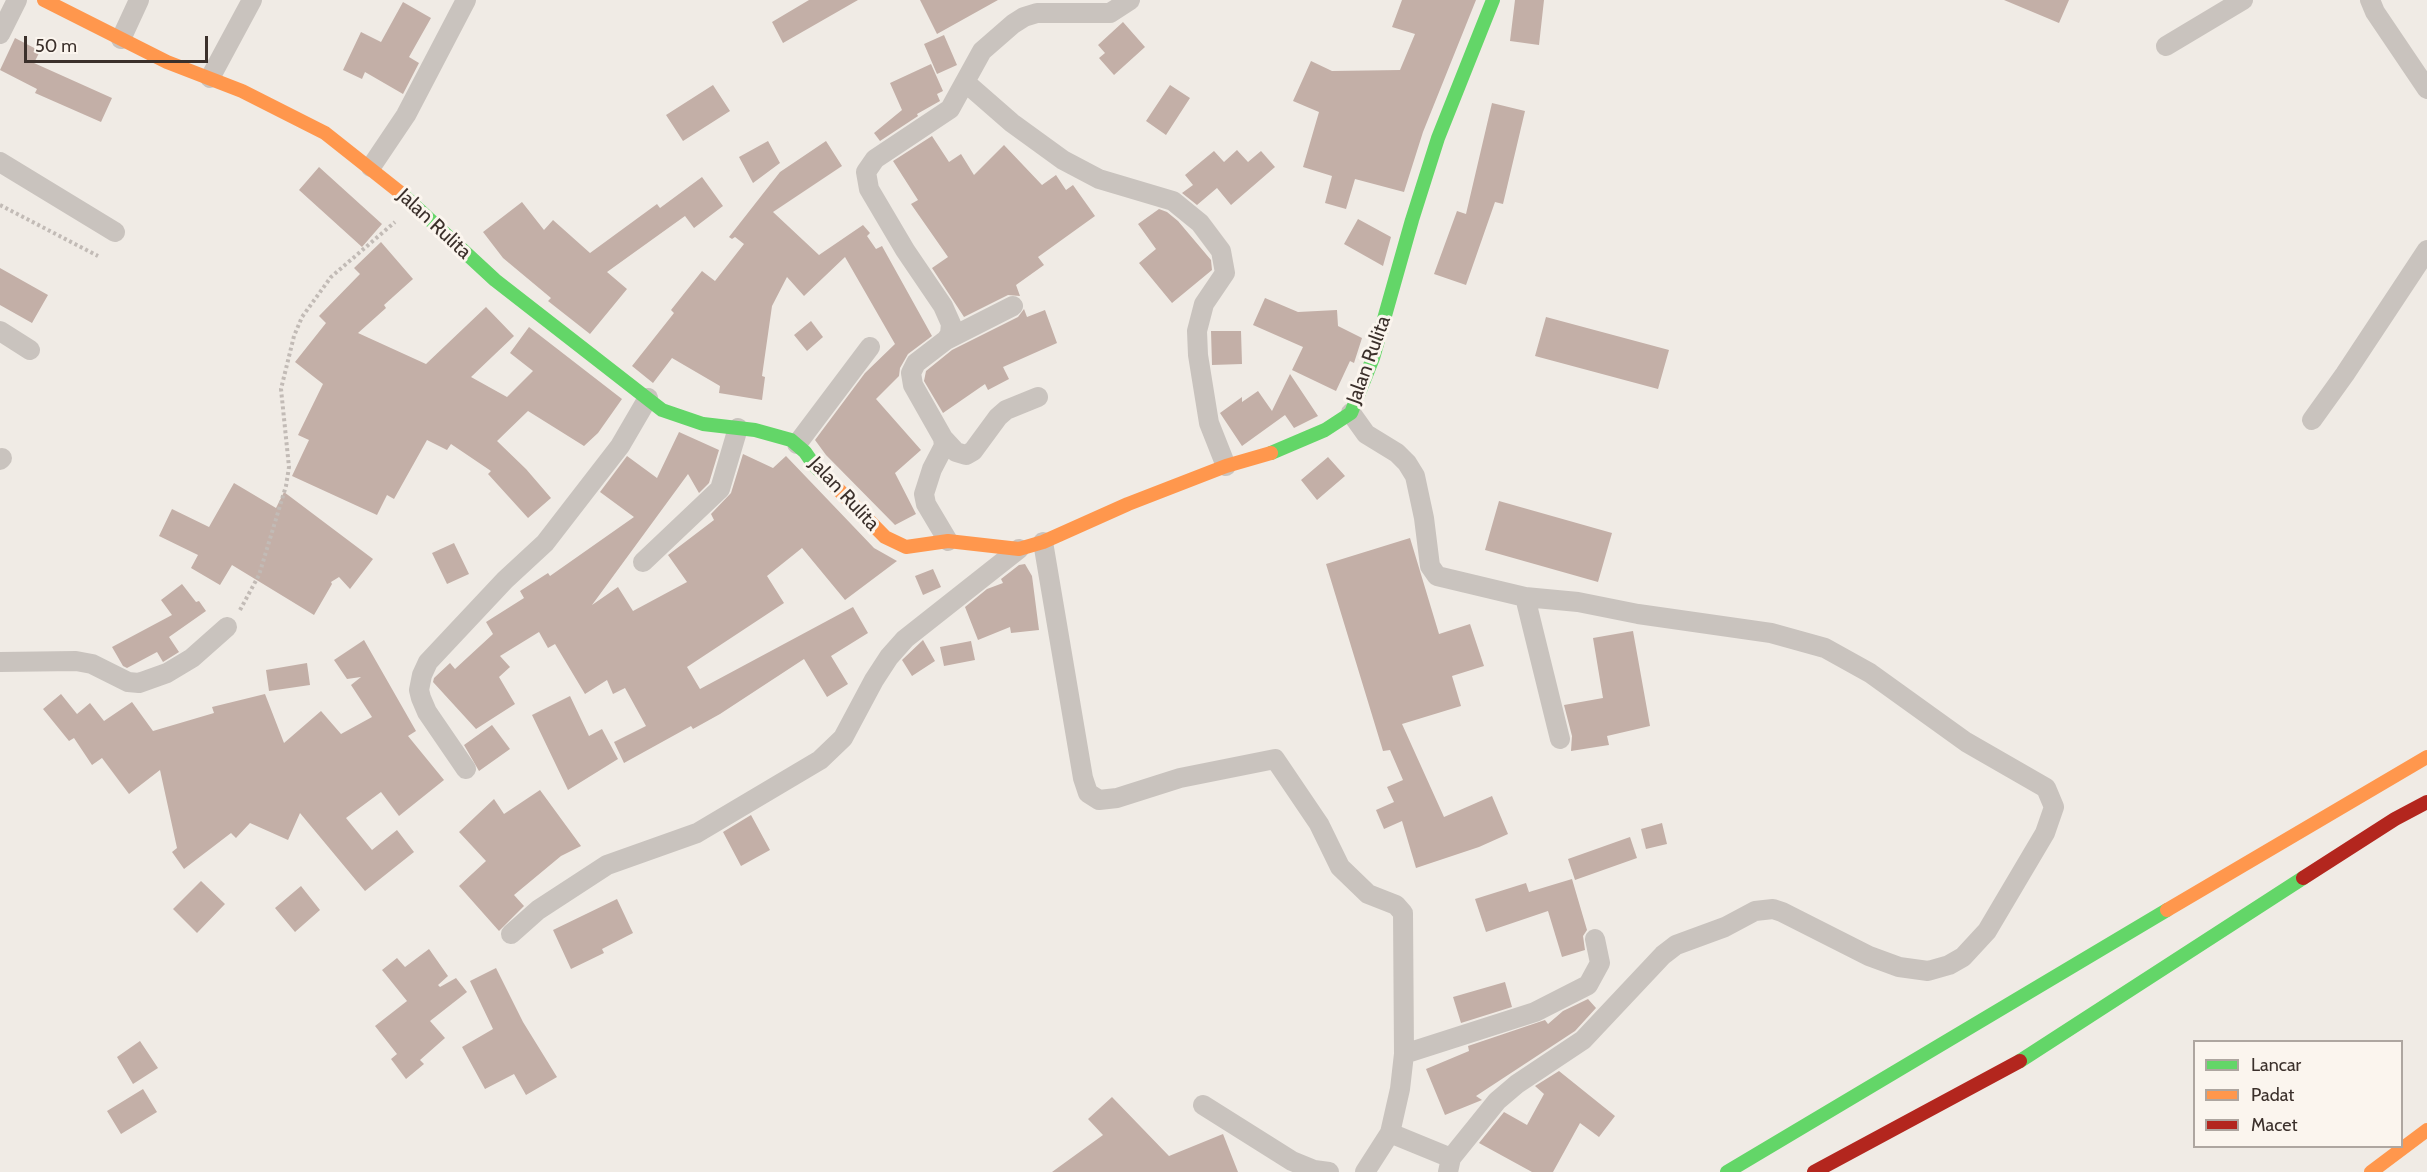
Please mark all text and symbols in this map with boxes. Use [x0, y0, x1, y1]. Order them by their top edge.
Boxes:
scale bar [27, 24, 212, 62]
text: 50 m [35, 35, 77, 57]
street label: Jalan Rulita [392, 184, 476, 264]
street label: Jalan Rulita [1342, 313, 1396, 407]
street label: Jalan Rulita [804, 452, 884, 536]
legend [2193, 1040, 2403, 1148]
text: Lancar [2251, 1054, 2301, 1076]
text: Padat [2251, 1084, 2294, 1106]
text: Macet [2251, 1114, 2297, 1136]

